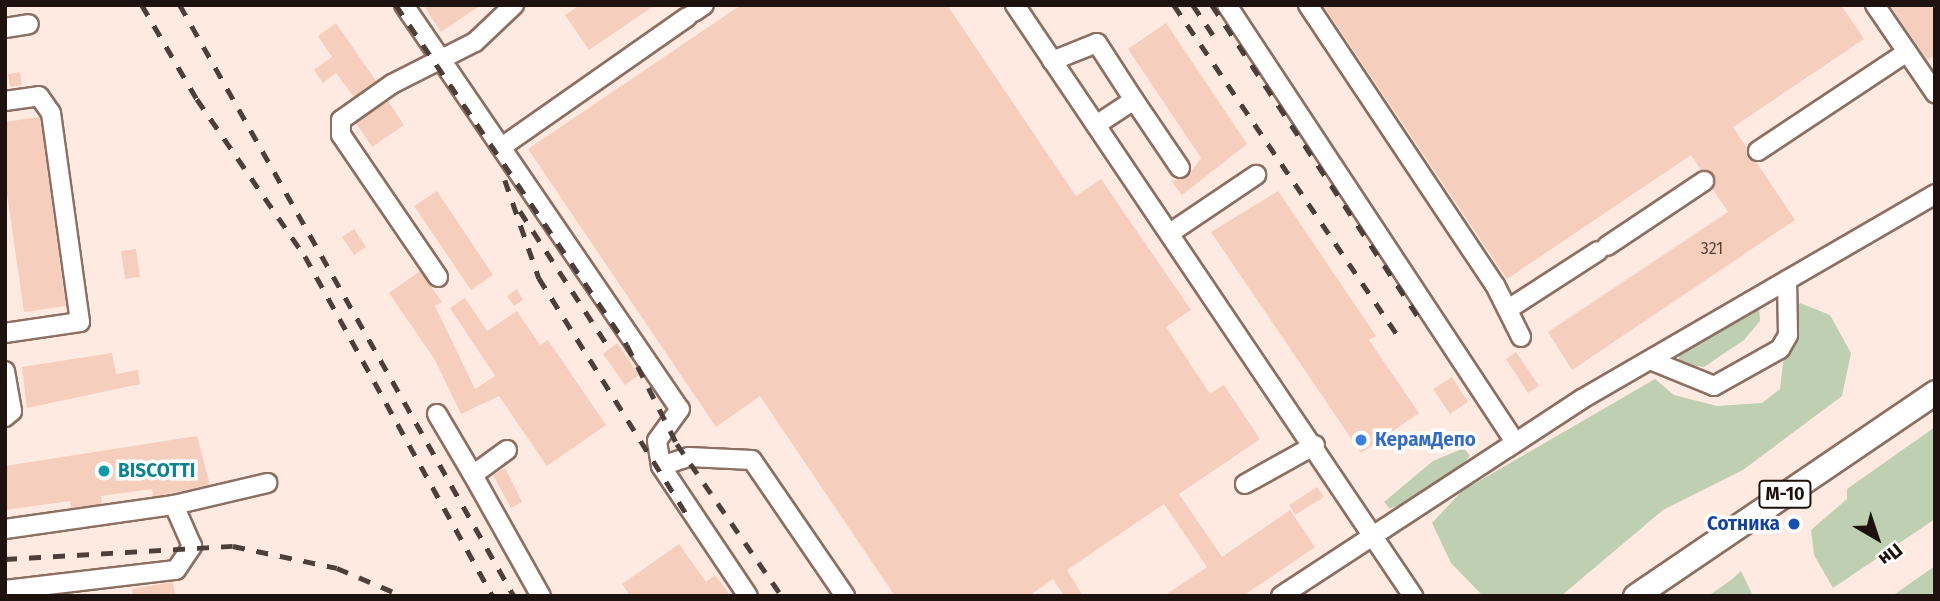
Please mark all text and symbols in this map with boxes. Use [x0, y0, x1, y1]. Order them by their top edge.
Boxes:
house number: 321 [1701, 239, 1723, 259]
place label: КерамДепо [1375, 429, 1476, 451]
marker: КерамДепо [1353, 432, 1369, 448]
place label: BISCOTTI [118, 460, 195, 482]
marker: BISCOTTI [96, 463, 112, 479]
road number: М-10 [1757, 480, 1813, 508]
north arrow [1842, 503, 1912, 573]
place label: Сотника [1707, 513, 1780, 535]
marker: Сотника [1786, 516, 1802, 532]
text: Пн [1874, 538, 1907, 571]

